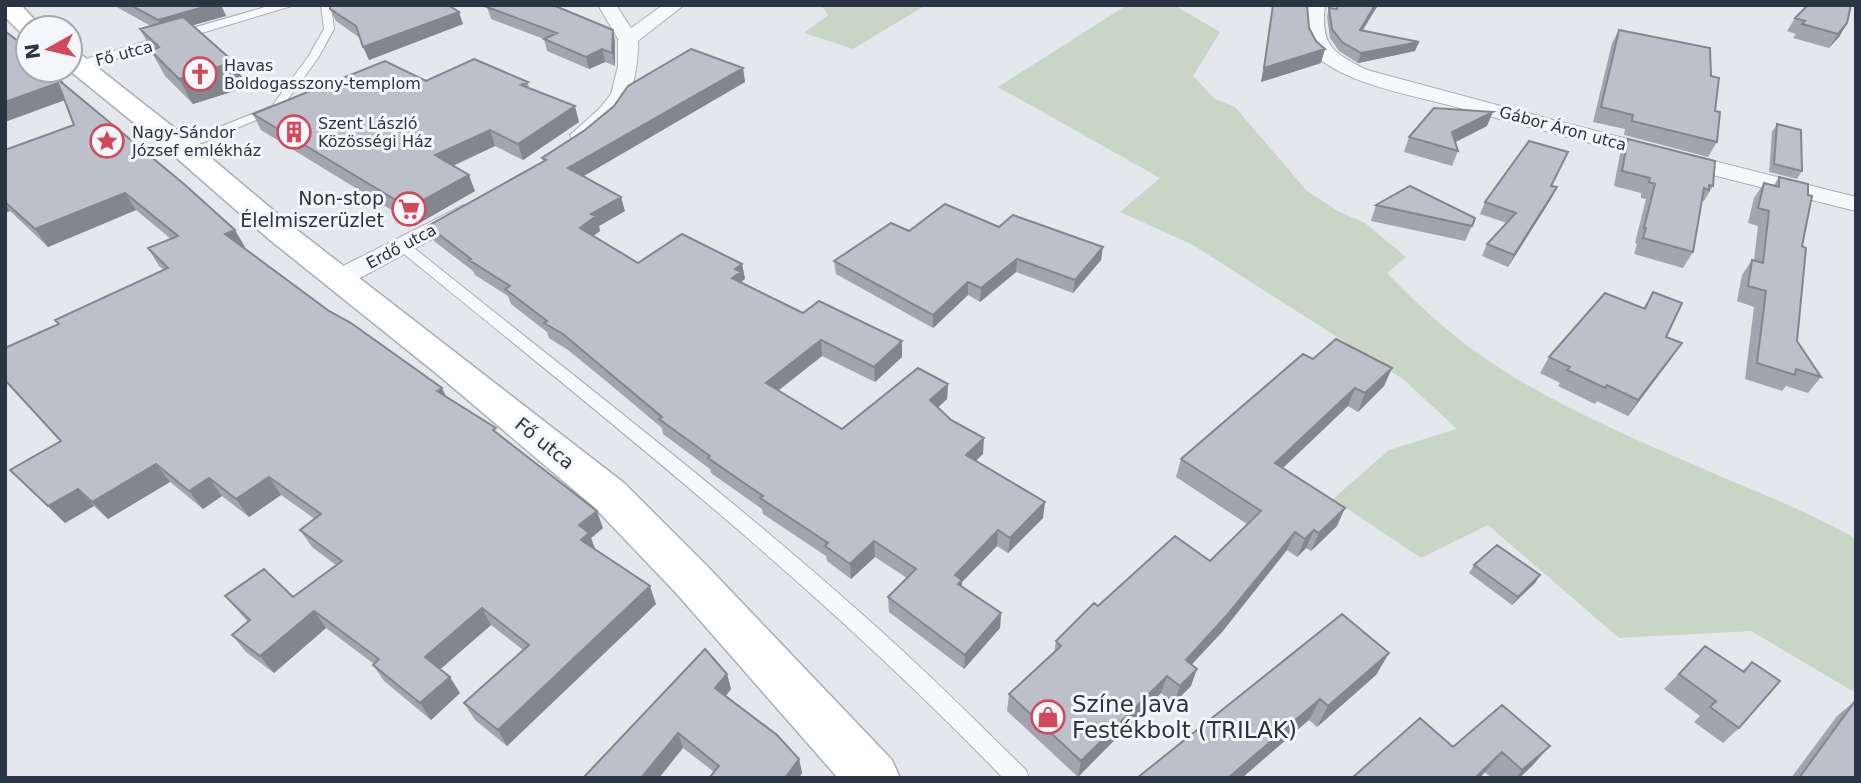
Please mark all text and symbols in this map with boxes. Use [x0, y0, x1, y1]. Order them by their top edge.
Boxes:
north arrow [14, 14, 84, 84]
street label: Fő utca [93, 37, 155, 70]
text: N [20, 42, 44, 61]
church icon: Havas Boldogasszony-templom [181, 55, 219, 93]
place label: Havas Boldogasszony-templom [224, 56, 421, 93]
street label: Gábor Áron utca [1497, 102, 1629, 155]
building icon: Szent László Közösségi Ház [275, 113, 313, 151]
place label: Szent László Közösségi Ház [318, 114, 432, 151]
place icon: Nagy-Sándor József emlékház [88, 122, 126, 160]
place label: Nagy-Sándor József emlékház [131, 123, 261, 160]
place label: Non-stop Élelmiszerüzlet [240, 187, 384, 231]
supermarket icon: Non-stop Élelmiszerüzlet [390, 190, 428, 228]
street label: Erdő utca [363, 220, 439, 273]
street label: Fő utca [511, 413, 579, 473]
place label: Színe Java Festékbolt (TRILAK) [1072, 691, 1297, 743]
shop icon: Színe Java Festékbolt (TRILAK) [1029, 698, 1067, 736]

